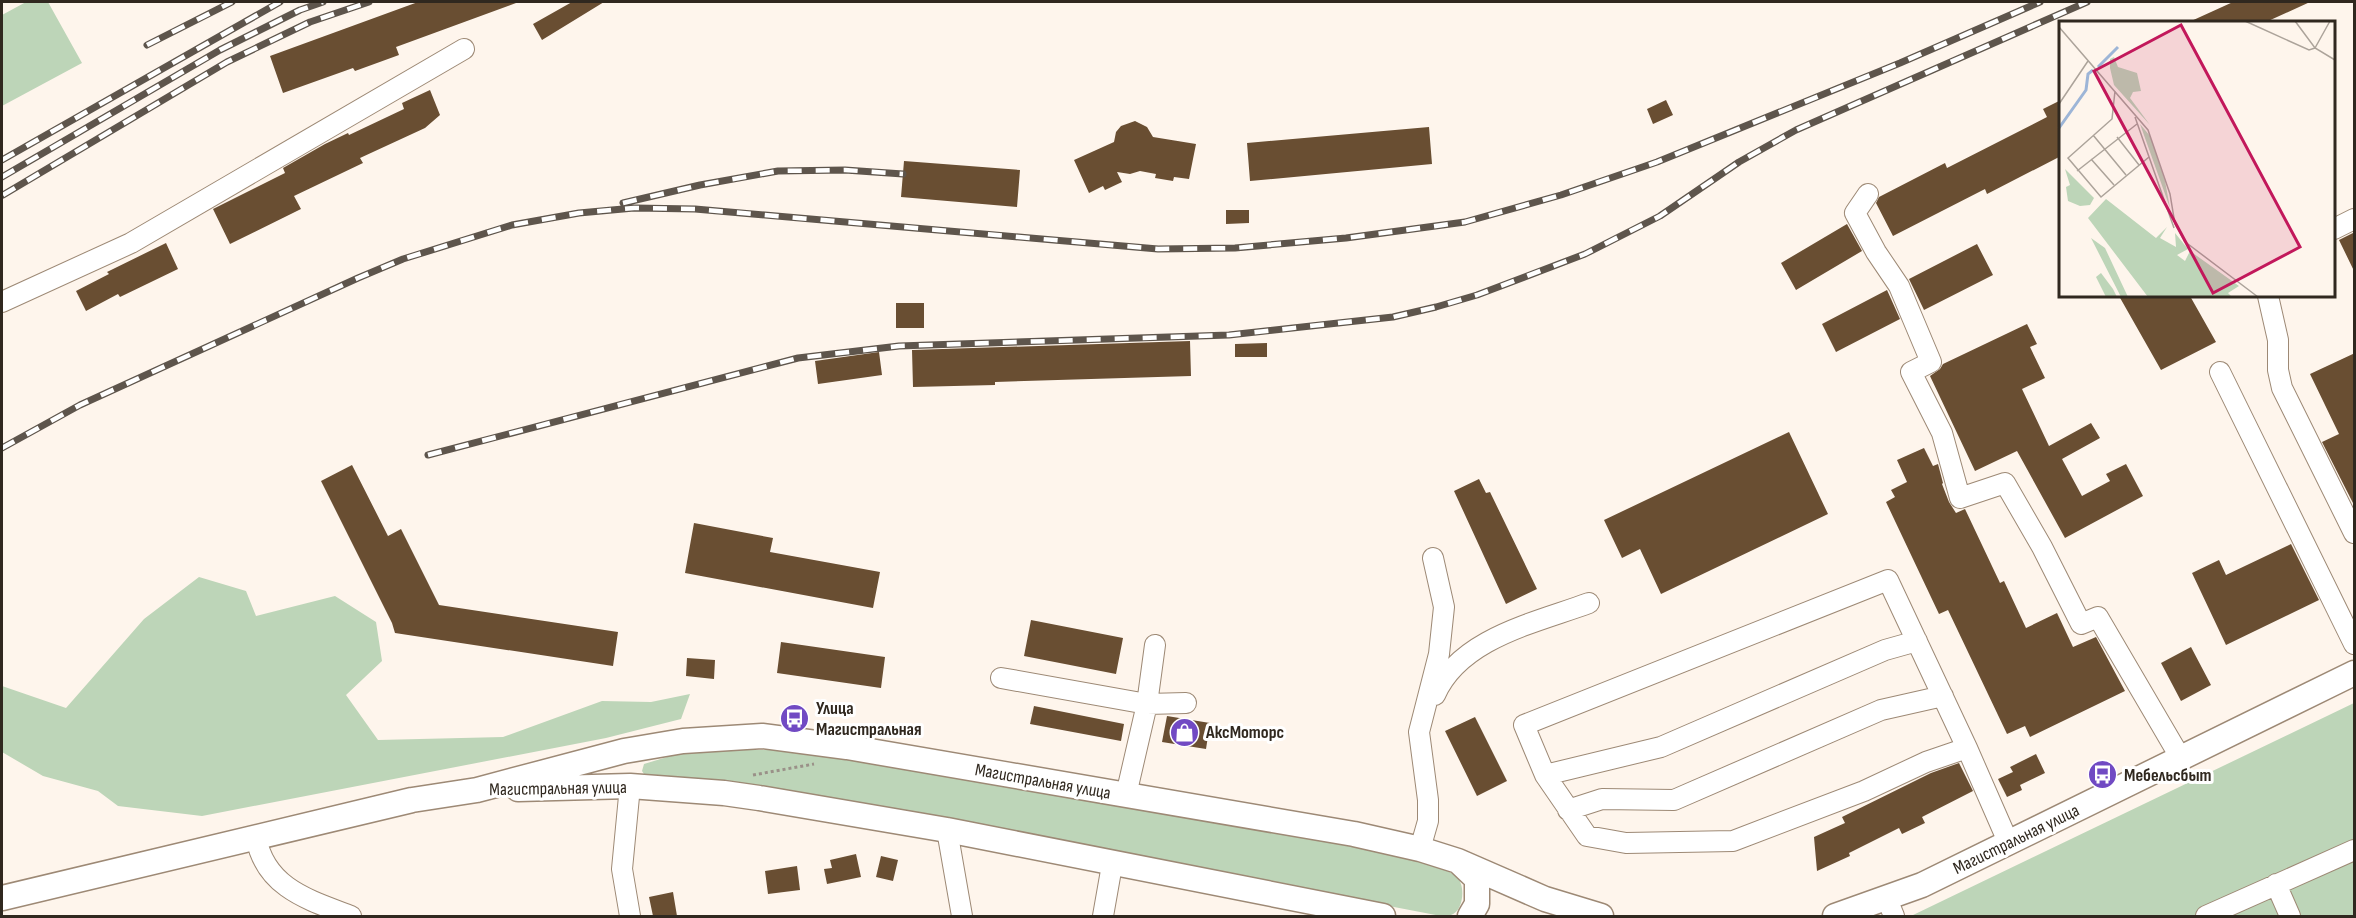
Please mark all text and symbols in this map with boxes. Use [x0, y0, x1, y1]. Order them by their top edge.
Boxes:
inset map [2059, 21, 2335, 297]
place label: Улица Магистральная [816, 698, 922, 740]
bus stop icon: Улица Магистральная [779, 702, 811, 734]
shop icon: АксМоторс [1169, 716, 1201, 748]
place label: АксМоторс [1205, 722, 1284, 743]
street label: Магистральная улица [973, 759, 1113, 804]
bus stop icon: Мебельсбыт [2087, 759, 2119, 791]
place label: Мебельсбыт [2124, 765, 2211, 786]
street label: Магистральная улица [489, 777, 627, 800]
street label: Магистральная улица [1950, 800, 2083, 879]

